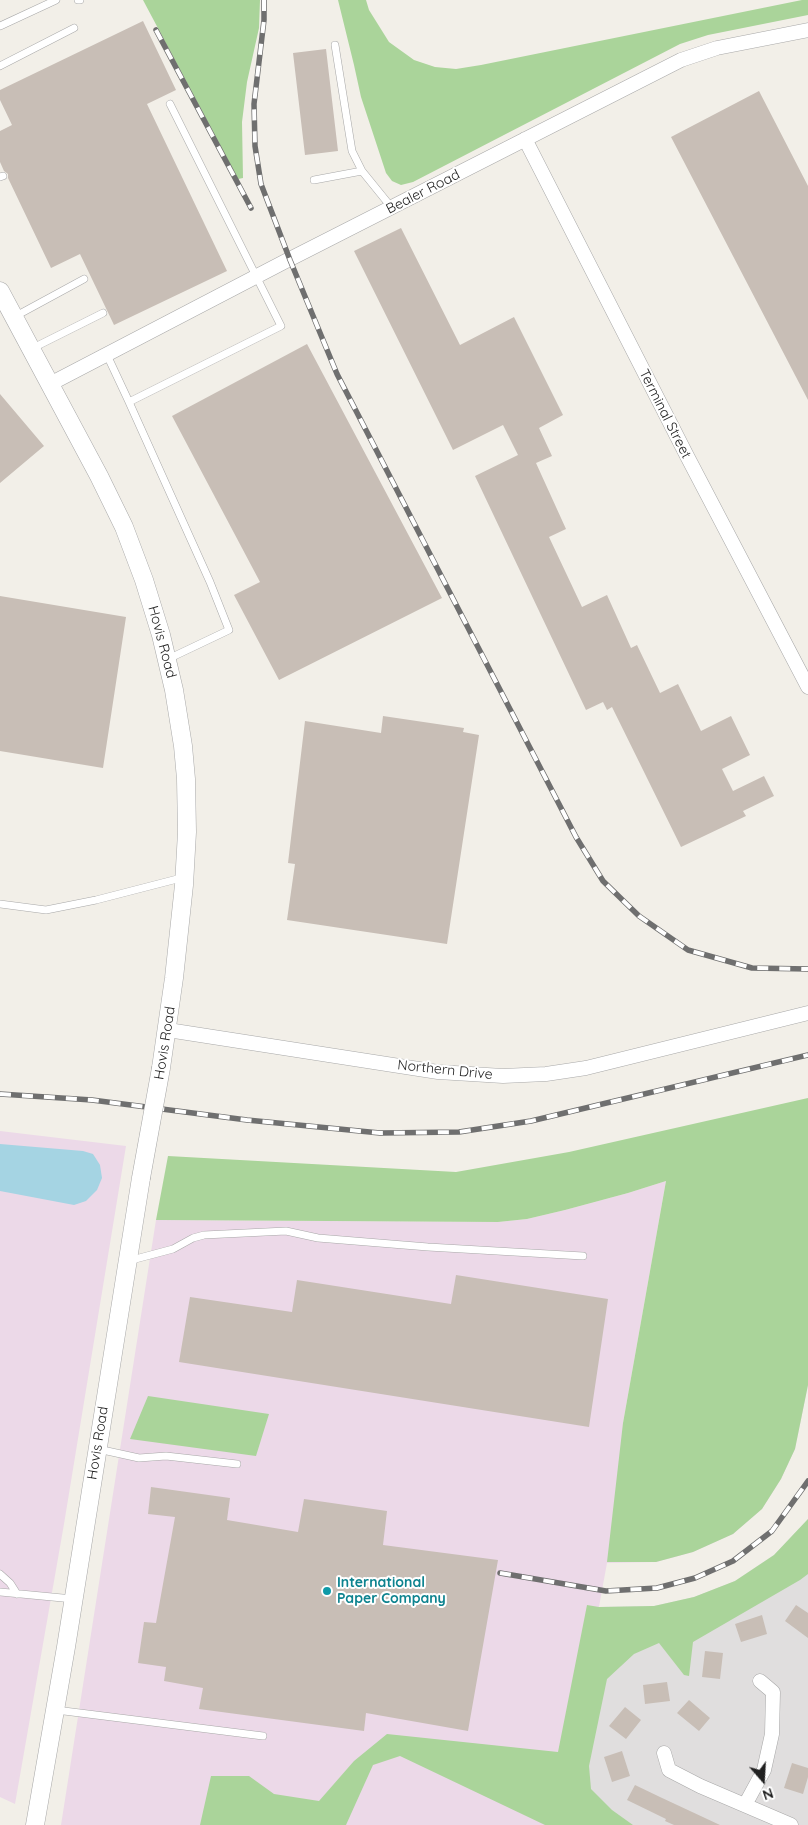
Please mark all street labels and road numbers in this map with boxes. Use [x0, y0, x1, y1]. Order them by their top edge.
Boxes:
street label: Bealer Road [383, 166, 463, 218]
street label: Terminal Street [635, 367, 695, 461]
street label: Hovis Road [144, 604, 180, 680]
street label: Hovis Road [151, 1005, 179, 1081]
street label: Northern Drive [397, 1057, 493, 1083]
street label: Hovis Road [84, 1405, 112, 1481]

